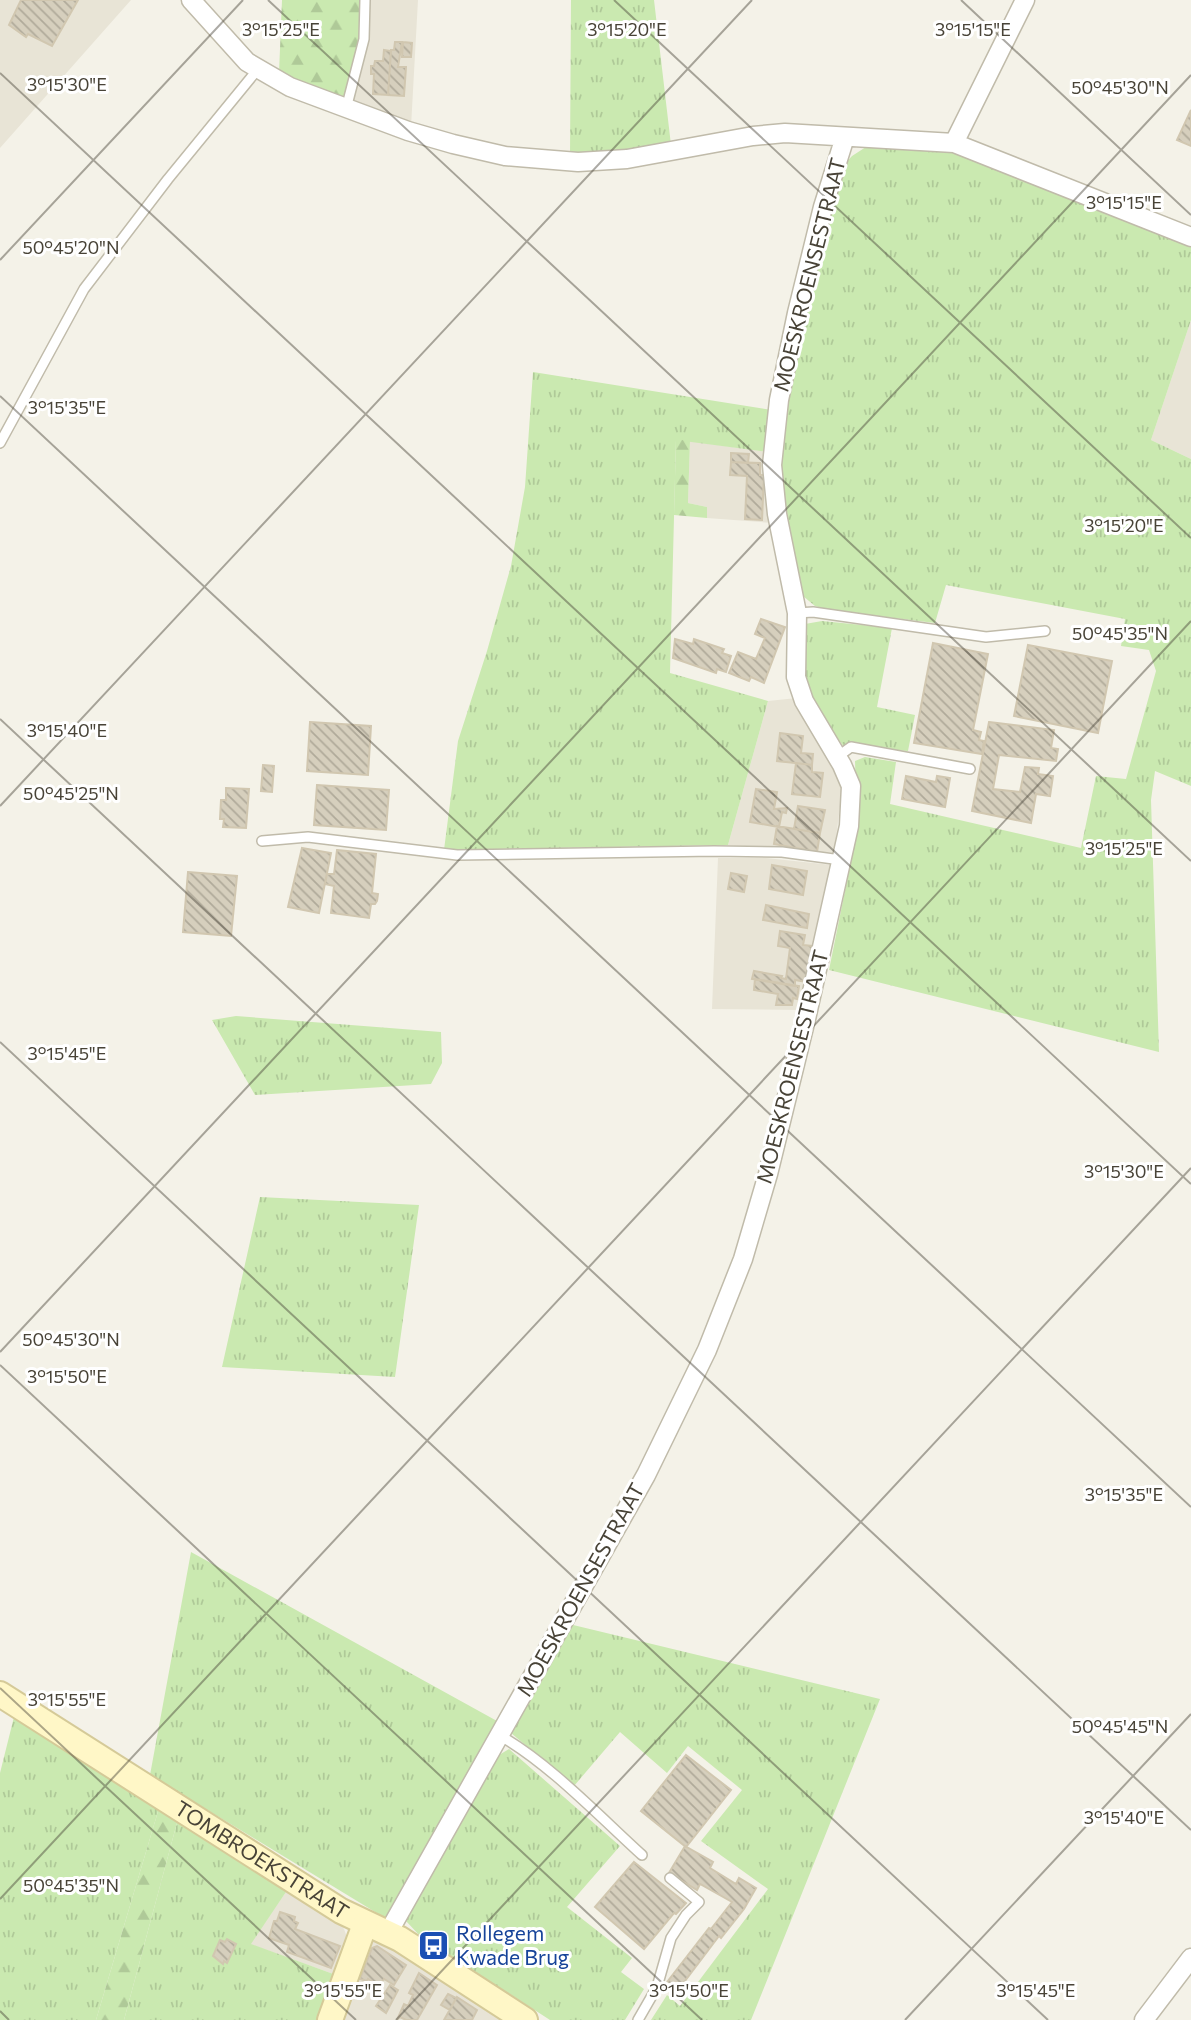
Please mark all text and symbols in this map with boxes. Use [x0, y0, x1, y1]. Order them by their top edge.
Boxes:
text: 3°15'25"E [242, 18, 320, 40]
text: 3°15'20"E [587, 18, 667, 40]
text: 3°15'15"E [935, 18, 1011, 40]
text: 3°15'30"E [27, 73, 107, 95]
text: 50°45'30"N [1071, 76, 1169, 98]
street label: MOESKROENSESTRAAT [767, 155, 850, 394]
text: 3°15'15"E [1086, 191, 1162, 213]
text: 50°45'20"N [22, 236, 120, 258]
text: 3°15'35"E [28, 396, 106, 418]
text: 3°15'20"E [1084, 514, 1164, 536]
text: 50°45'35"N [1072, 622, 1168, 644]
text: 3°15'40"E [27, 719, 107, 741]
text: 50°45'25"N [23, 782, 119, 804]
text: 3°15'25"E [1085, 837, 1163, 859]
street label: MOESKROENSESTRAAT [750, 947, 833, 1186]
text: 3°15'45"E [28, 1042, 106, 1064]
text: 3°15'30"E [1084, 1160, 1164, 1182]
text: 50°45'30"N [22, 1328, 120, 1350]
text: 3°15'50"E [27, 1365, 107, 1387]
street label: MOESKROENSESTRAAT [511, 1478, 649, 1700]
text: 3°15'35"E [1085, 1483, 1163, 1505]
text: 3°15'55"E [28, 1688, 106, 1710]
text: 50°45'45"N [1072, 1715, 1168, 1737]
street label: TOMBROEKSTRAAT [171, 1795, 354, 1924]
text: 3°15'40"E [1084, 1806, 1164, 1828]
text: 50°45'35"N [23, 1874, 119, 1896]
place label: Rollegem Kwade Brug [456, 1920, 569, 1969]
bus stop icon: Rollegem Kwade Brug [416, 1929, 450, 1963]
text: 3°15'55"E [304, 1979, 382, 2001]
text: 3°15'50"E [649, 1979, 729, 2001]
text: 3°15'45"E [997, 1979, 1075, 2001]

